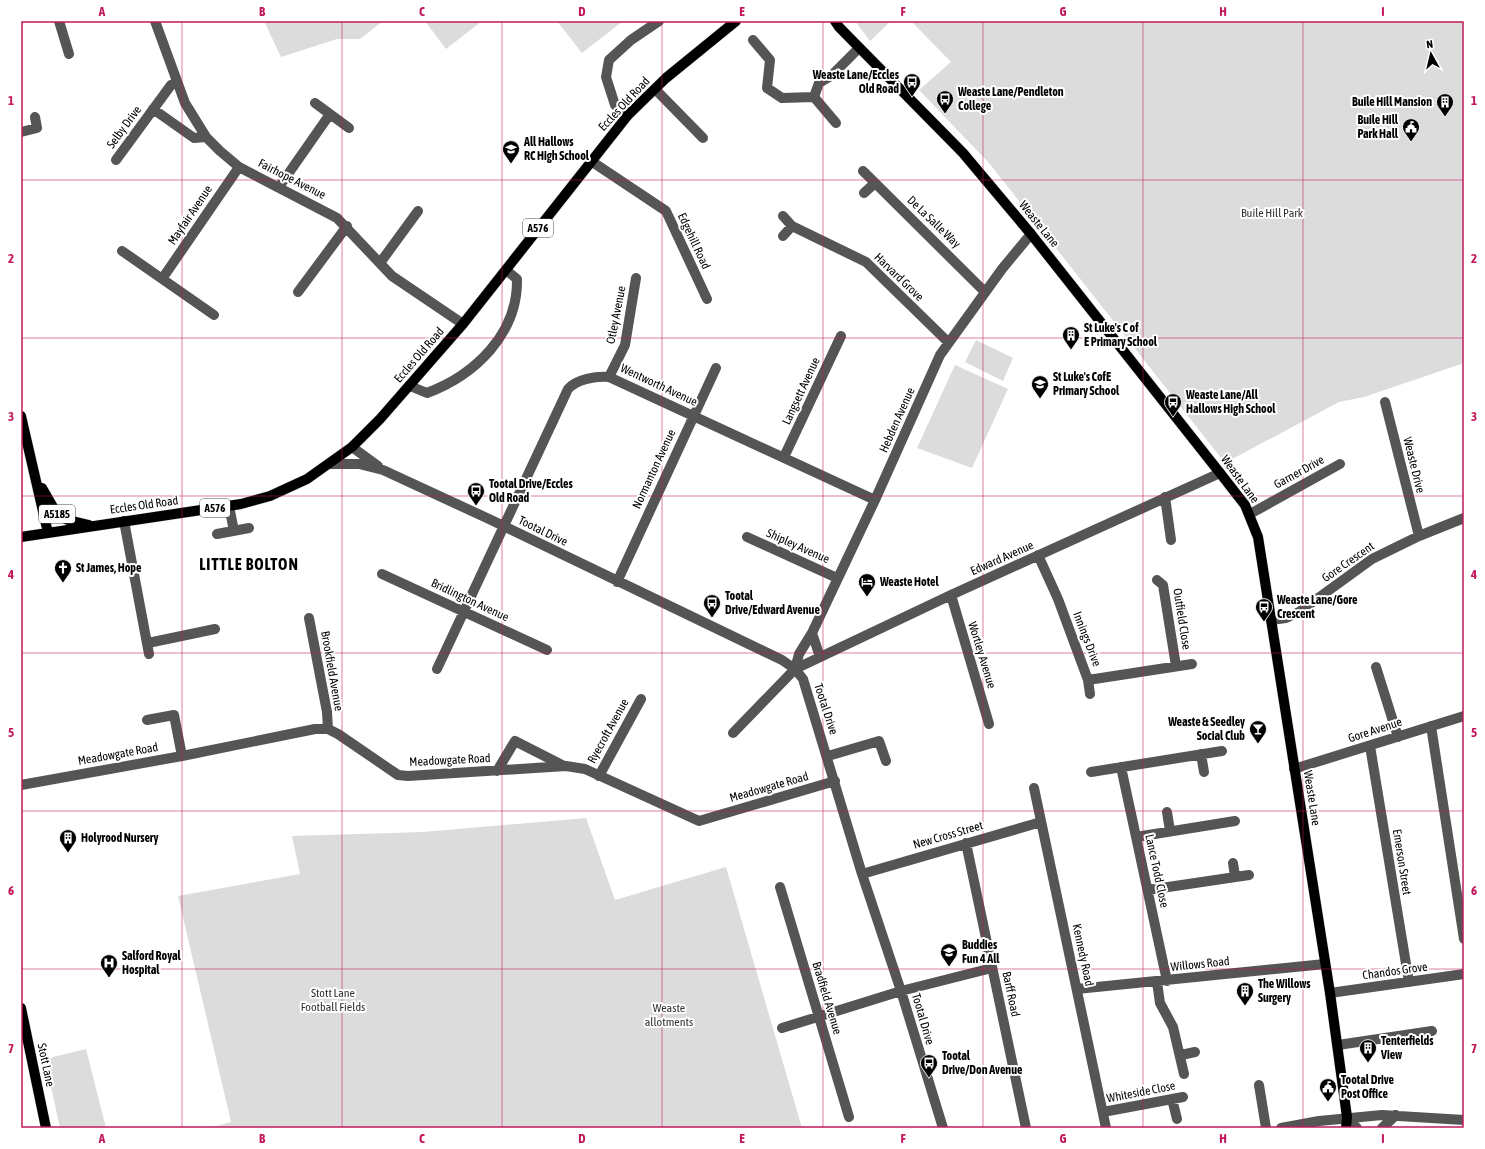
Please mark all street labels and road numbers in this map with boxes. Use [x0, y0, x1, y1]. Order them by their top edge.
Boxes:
street label: Eccles Old Road [595, 74, 653, 134]
street label: Selby Drive [104, 103, 144, 151]
street label: Fairhope Avenue [256, 156, 328, 202]
street label: Mayfair Avenue [165, 183, 215, 247]
street label: De La Salle Way [905, 193, 964, 251]
street label: Weaste Lane [1016, 198, 1062, 250]
street label: Edgehill Road [675, 211, 713, 271]
road number: A576 [523, 219, 553, 237]
street label: Harvard Grove [871, 250, 927, 304]
street label: Otley Avenue [604, 285, 628, 345]
street label: Eccles Old Road [391, 324, 447, 386]
street label: Langsett Avenue [779, 355, 823, 427]
street label: Wentworth Avenue [618, 361, 700, 409]
street label: Hebden Avenue [876, 385, 918, 455]
street label: Normanton Avenue [629, 427, 679, 511]
street label: Weaste Drive [1400, 435, 1428, 495]
street label: Weaste Lane [1218, 452, 1262, 506]
street label: Garner Drive [1271, 452, 1327, 492]
street label: Eccles Old Road [109, 493, 179, 517]
road number: A576 [200, 499, 230, 517]
road number: A5185 [39, 505, 75, 523]
street label: Tootal Drive [516, 513, 570, 549]
street label: Shipley Avenue [764, 526, 832, 566]
street label: Edward Avenue [968, 538, 1036, 578]
street label: Gore Crescent [1319, 539, 1377, 585]
street label: Bridlington Avenue [429, 576, 511, 624]
street label: Outfield Close [1170, 587, 1194, 651]
street label: Innings Drive [1070, 610, 1104, 668]
street label: Wortley Avenue [965, 620, 999, 690]
street label: Brookfield Avenue [318, 630, 346, 712]
street label: Tootal Drive [811, 682, 841, 736]
street label: Ryecroft Avenue [585, 696, 631, 766]
street label: Gore Avenue [1346, 715, 1404, 745]
street label: Meadowgate Road [77, 740, 159, 768]
street label: Meadowgate Road [409, 751, 491, 769]
street label: Meadowgate Road [728, 769, 810, 805]
street label: Weaste Lane [1301, 769, 1323, 827]
street label: New Cross Street [911, 818, 985, 852]
street label: Emerson Street [1390, 828, 1414, 896]
street label: Lance Todd Close [1142, 833, 1172, 909]
street label: Kennedy Road [1070, 923, 1096, 987]
street label: Willows Road [1170, 954, 1230, 974]
street label: Bradfield Avenue [809, 960, 845, 1036]
street label: Chandos Grove [1362, 960, 1428, 982]
street label: Barff Road [999, 970, 1023, 1018]
street label: Tootal Drive [909, 992, 937, 1046]
street label: Stott Lane [35, 1042, 57, 1088]
street label: Whiteside Close [1105, 1078, 1177, 1106]

